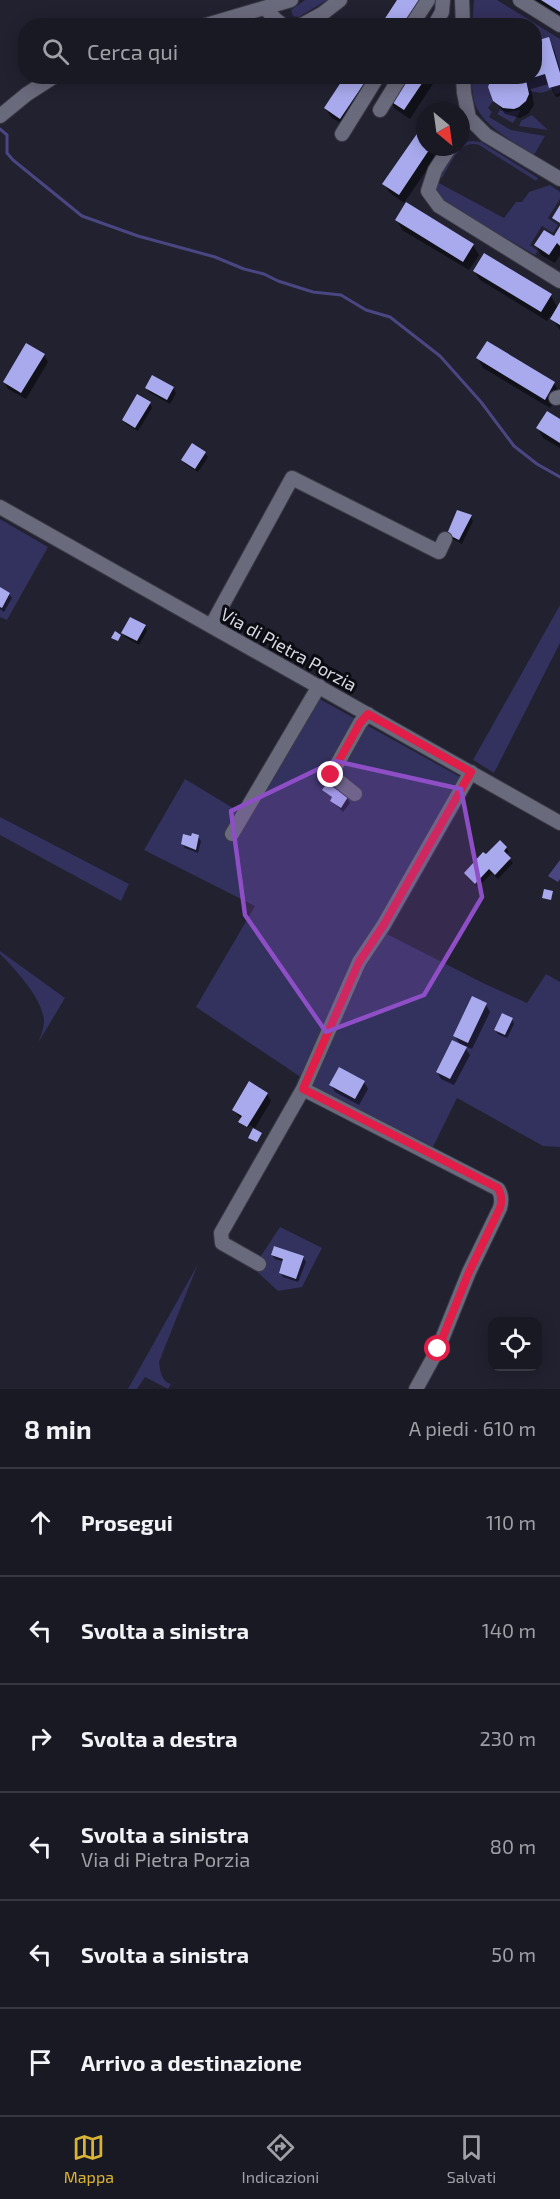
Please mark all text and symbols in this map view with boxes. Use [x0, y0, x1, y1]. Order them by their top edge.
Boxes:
search box [18, 18, 542, 84]
icon: search [39, 35, 72, 68]
text: Cerca qui [87, 38, 178, 64]
north arrow [416, 102, 470, 156]
street label: Via di Pietra Porzia [217, 602, 361, 696]
route end [317, 761, 343, 787]
map controls [488, 1317, 542, 1371]
button: locate [488, 1317, 542, 1371]
route start [424, 1335, 450, 1361]
text: 8 min [24, 1413, 92, 1444]
text: A piedi · 610 m [409, 1416, 536, 1440]
icon: ahead [24, 1506, 57, 1539]
text: Prosegui [81, 1509, 173, 1535]
text: 110 m [486, 1510, 536, 1534]
icon: left [24, 1614, 57, 1647]
text: Svolta a sinistra [81, 1617, 249, 1643]
text: 140 m [482, 1618, 536, 1642]
icon: right [24, 1722, 57, 1755]
text: Svolta a destra [81, 1725, 238, 1751]
text: 230 m [480, 1726, 536, 1750]
text: Svolta a sinistra [81, 1821, 249, 1847]
icon: left [24, 1830, 57, 1863]
text: 80 m [490, 1834, 536, 1858]
text: Via di Pietra Porzia [81, 1847, 250, 1871]
icon: left [24, 1938, 57, 1971]
text: Svolta a sinistra [81, 1941, 249, 1967]
text: 50 m [491, 1942, 536, 1966]
icon: arrive [24, 2046, 57, 2079]
text: Arrivo a destinazione [81, 2049, 302, 2075]
tab: Mappa [64, 2131, 114, 2186]
tab: Indicazioni [242, 2131, 319, 2186]
tab: Salvati [447, 2131, 496, 2186]

